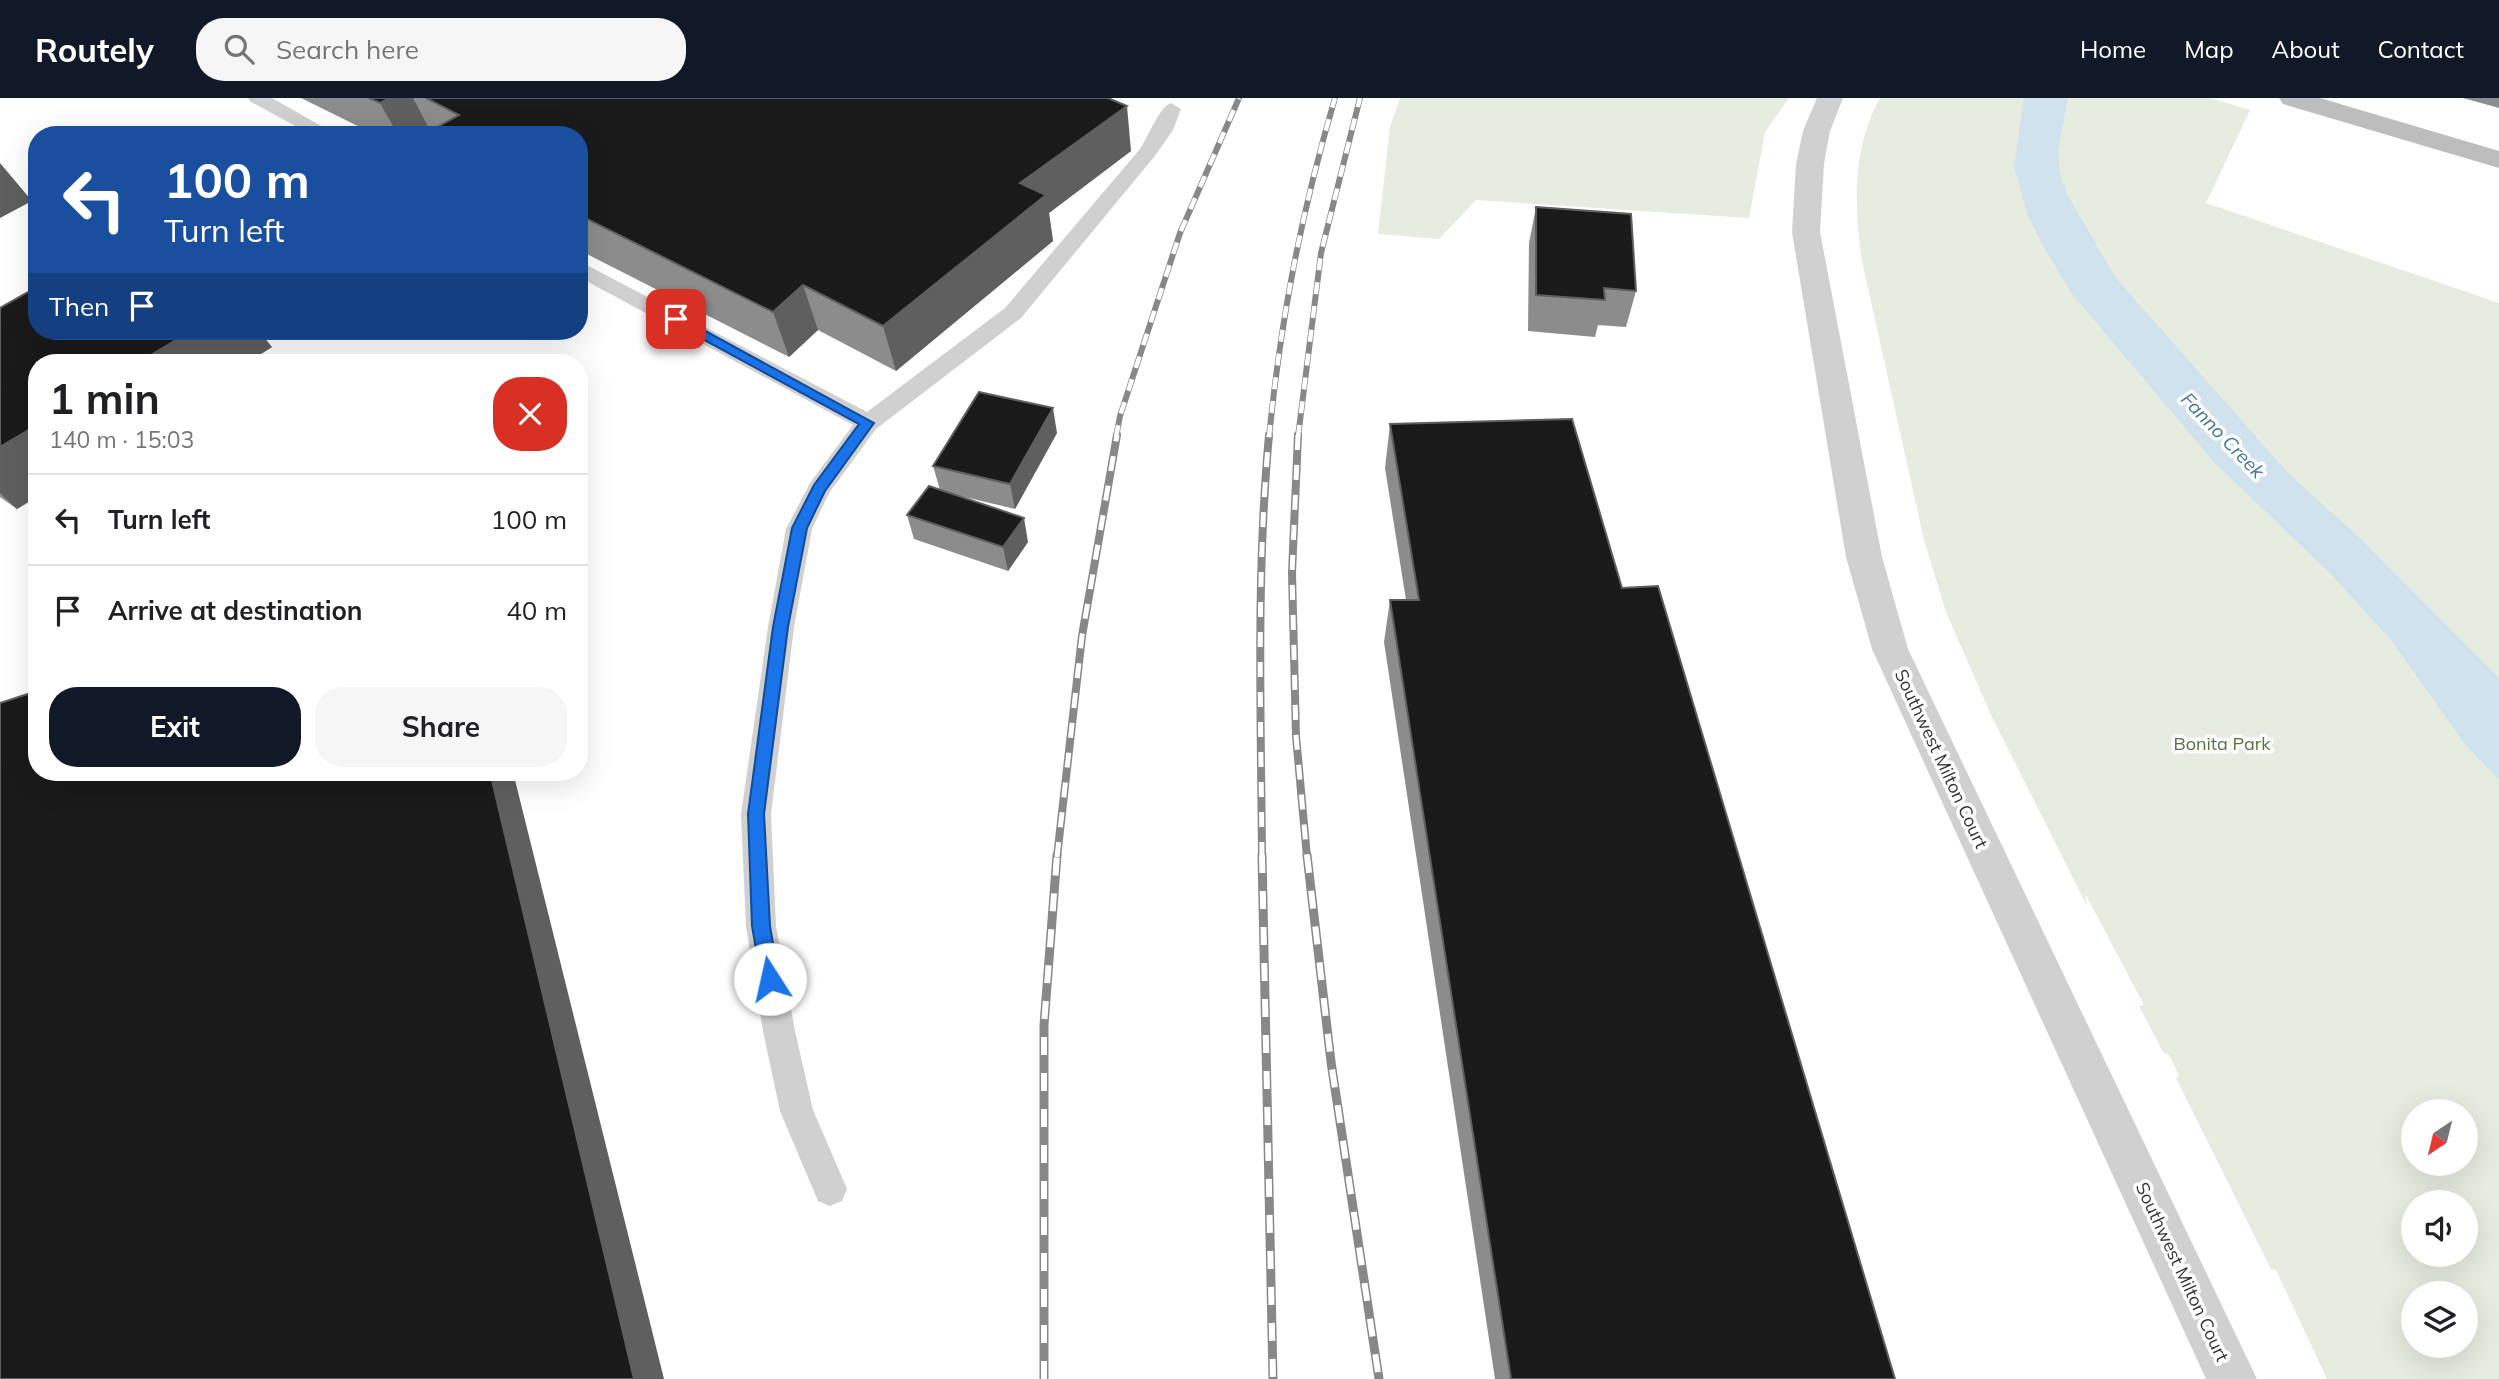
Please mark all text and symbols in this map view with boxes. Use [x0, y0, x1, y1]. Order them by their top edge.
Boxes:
search box [196, 18, 686, 81]
text: Routely [35, 29, 154, 70]
icon: search [220, 30, 258, 68]
text: Search here [276, 33, 419, 66]
text: Home [2080, 34, 2146, 64]
text: Map [2184, 34, 2234, 64]
text: About [2272, 34, 2340, 64]
text: Contact [2378, 34, 2464, 64]
text: 100 m [164, 149, 310, 210]
icon: left [49, 154, 140, 245]
text: Turn left [164, 210, 284, 250]
icon: arrive [123, 287, 161, 325]
pin [646, 289, 706, 349]
text: Then [49, 290, 109, 323]
icon: arrive [657, 300, 695, 338]
text: 1 min [49, 372, 160, 425]
button: close [493, 377, 567, 451]
water label: Fanno Creek [2176, 387, 2271, 484]
text: 140 m · 15:03 [49, 425, 194, 454]
icon: left [49, 501, 87, 539]
text: Turn left [108, 503, 210, 536]
text: 100 m [491, 503, 567, 536]
icon: arrive [49, 592, 87, 630]
text: Arrive at destination [108, 594, 363, 627]
text: 40 m [506, 594, 567, 627]
street label: Southwest Milton Court [1890, 665, 1993, 852]
button: Exit [49, 687, 301, 767]
button: Share [315, 687, 567, 767]
park label: Bonita Park [2173, 732, 2271, 755]
position arrow [733, 942, 807, 1016]
north arrow [2401, 1099, 2478, 1176]
map controls [2401, 1099, 2478, 1358]
street label: Southwest Milton Court [2131, 1178, 2234, 1365]
button: sound [2401, 1190, 2478, 1267]
button: layers [2401, 1281, 2478, 1358]

